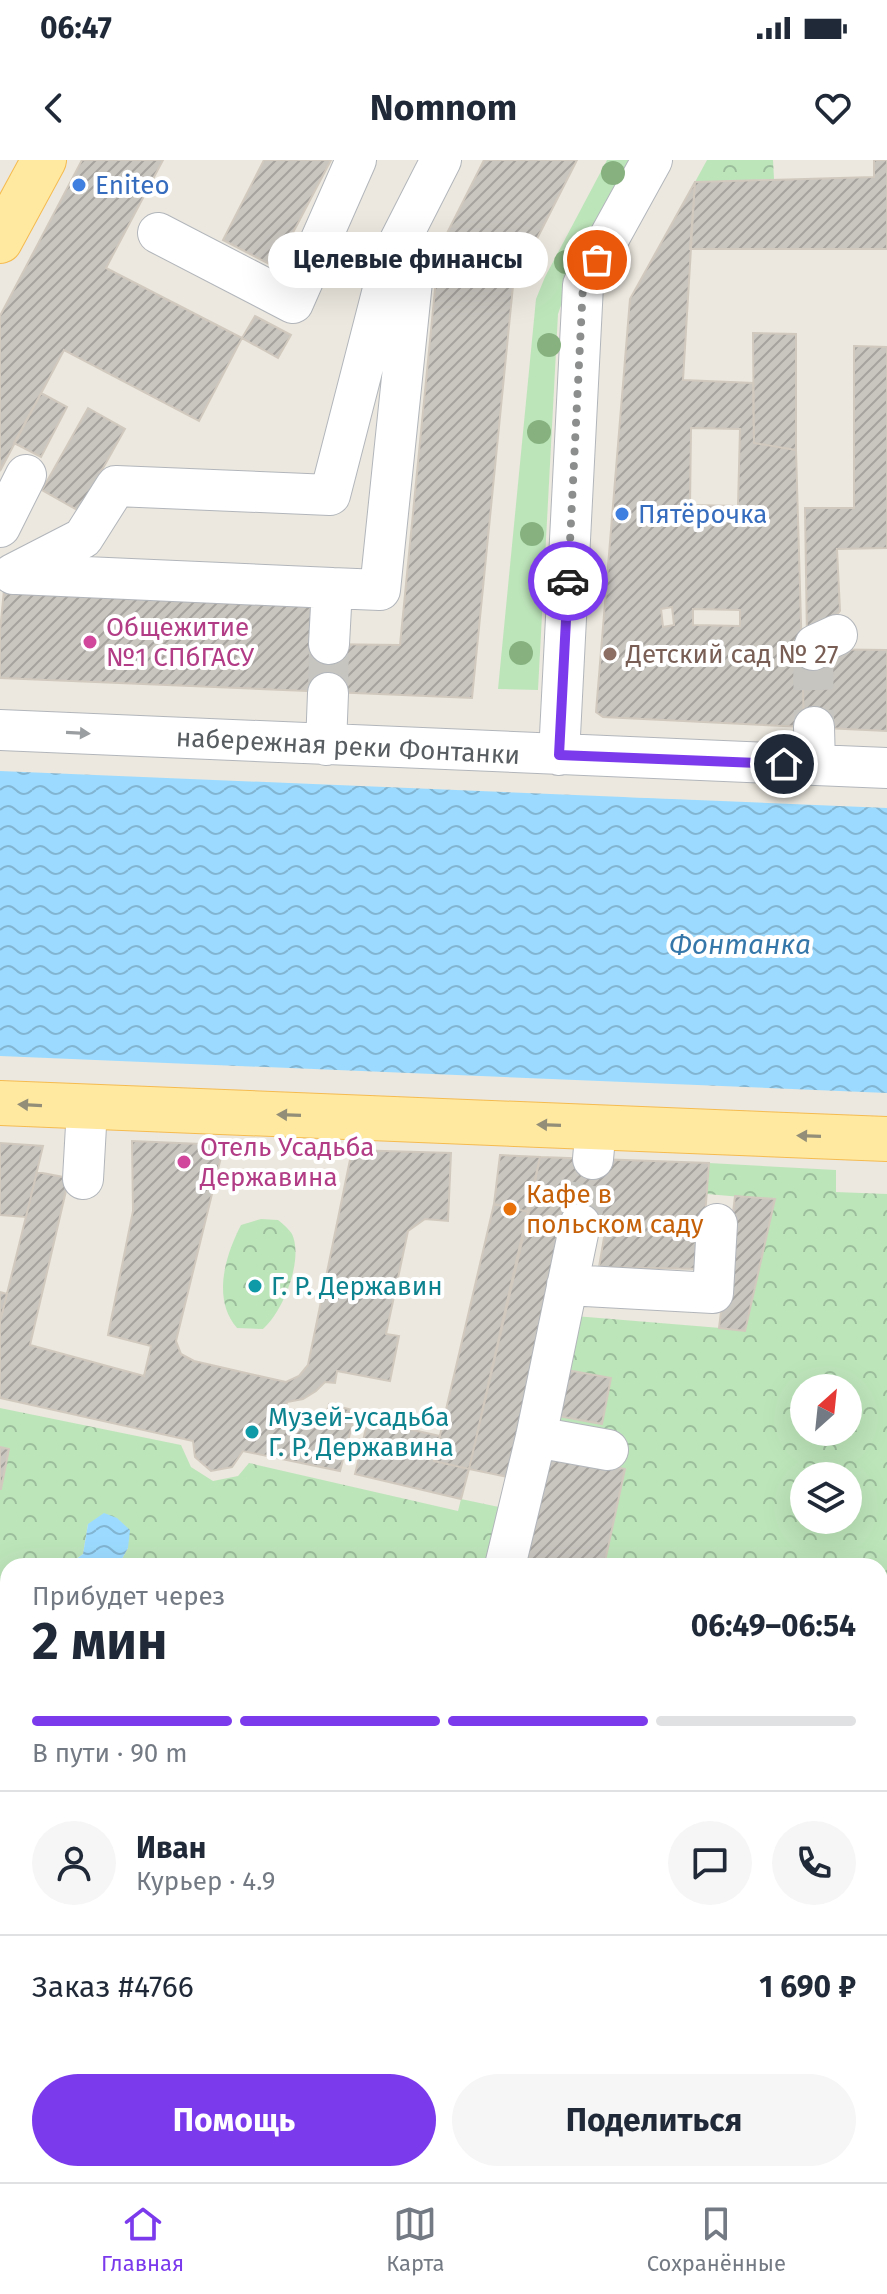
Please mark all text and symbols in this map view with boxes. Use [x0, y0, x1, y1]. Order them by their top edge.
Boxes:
text: 06:47 [40, 10, 112, 46]
icon: back [32, 86, 76, 130]
text: Nomnom [370, 86, 517, 130]
icon: heart [811, 86, 855, 130]
place label: Eniteo [95, 170, 170, 201]
marker: Eniteo [70, 176, 88, 194]
pin [563, 226, 631, 294]
callout: Целевые финансы [269, 232, 549, 288]
icon: bag [575, 238, 619, 282]
text: Целевые финансы [293, 244, 523, 275]
place label: Пятёрочка [638, 499, 767, 530]
marker: Пятёрочка [613, 505, 631, 523]
courier [528, 541, 608, 621]
icon: car [546, 559, 590, 603]
place label: Общежитие №1 СПбГАСУ [106, 612, 255, 673]
marker: Общежитие №1 СПбГАСУ [81, 633, 99, 651]
place label: Детский сад № 27 [625, 639, 838, 670]
marker: Детский сад № 27 [601, 645, 619, 663]
street label: набережная реки Фонтанки [175, 722, 521, 771]
one-way arrow [66, 727, 91, 740]
pin [750, 730, 818, 798]
icon: home [762, 742, 806, 786]
water label: Фонтанка [669, 928, 811, 961]
one-way arrow [17, 1098, 42, 1111]
one-way arrow [276, 1109, 301, 1122]
one-way arrow [536, 1118, 561, 1131]
one-way arrow [796, 1129, 821, 1142]
place label: Отель Усадьба Державина [199, 1132, 374, 1193]
marker: Отель Усадьба Державина [175, 1153, 193, 1171]
place label: Кафе в польском саду [526, 1179, 704, 1240]
marker: Кафе в польском саду [501, 1200, 519, 1218]
place label: Г. Р. Державин [271, 1271, 443, 1302]
marker: Г. Р. Державин [246, 1277, 264, 1295]
north arrow [790, 1374, 862, 1446]
map controls [790, 1374, 862, 1534]
place label: Музей-усадьба Г. Р. Державина [268, 1402, 454, 1463]
marker: Музей-усадьба Г. Р. Державина [243, 1423, 261, 1441]
button: layers [790, 1462, 862, 1534]
text: Прибудет через [32, 1581, 225, 1612]
text: 06:49–06:54 [691, 1608, 856, 1644]
text: 2 мин [32, 1610, 167, 1673]
text: В пути · 90 m [32, 1738, 188, 1769]
button: person [32, 1821, 116, 1905]
button: chat [668, 1821, 752, 1905]
button: phone [772, 1821, 856, 1905]
text: Иван [136, 1830, 206, 1866]
text: Курьер · 4.9 [136, 1866, 275, 1897]
text: Заказ #4766 [32, 1969, 194, 2005]
text: 1 690 ₽ [759, 1969, 856, 2005]
button: Помощь [32, 2074, 436, 2166]
button: Поделиться [452, 2074, 856, 2166]
tab: Главная [101, 2202, 184, 2277]
tab: Карта [386, 2202, 445, 2277]
tab: Сохранённые [647, 2202, 786, 2277]

